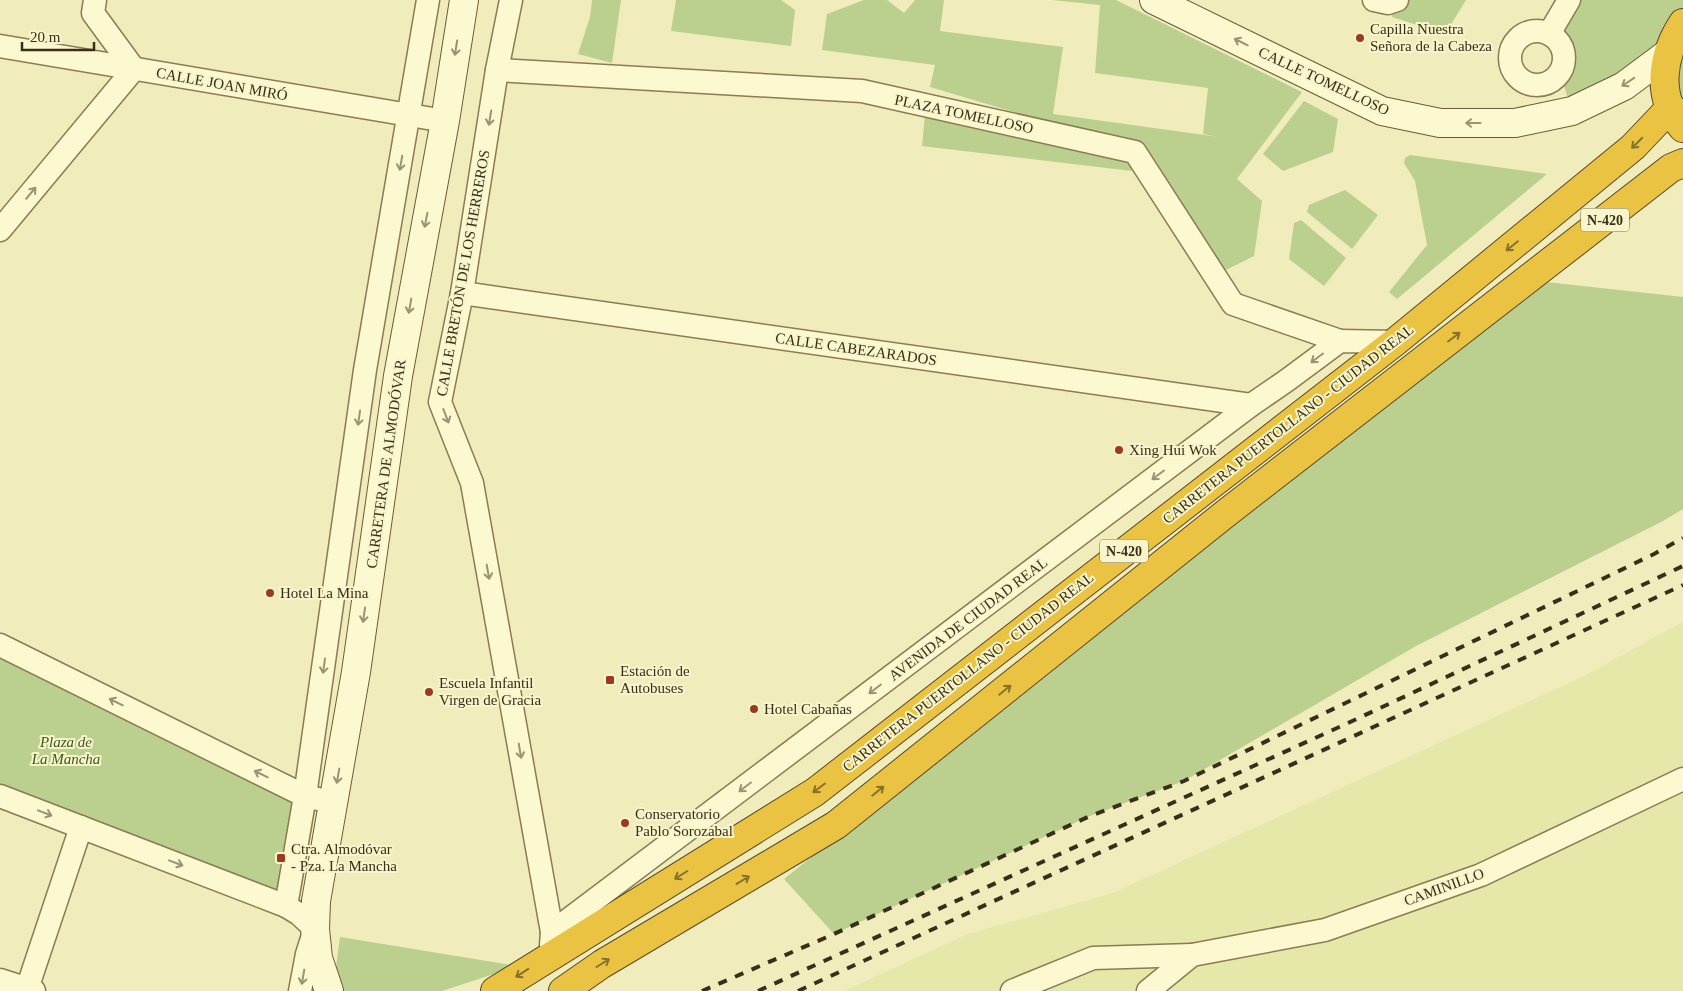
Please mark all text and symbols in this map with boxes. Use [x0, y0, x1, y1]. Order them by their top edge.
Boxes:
scale bar [22, 20, 95, 52]
place label: Capilla Nuestra Señora de la Cabeza [1370, 21, 1492, 54]
text: 20 m [30, 29, 61, 45]
marker: Capilla Nuestra Señora de la Cabeza [1354, 32, 1366, 44]
one-way arrow [1234, 37, 1249, 46]
one-way arrow [451, 40, 461, 56]
street label: CALLE TOMELLOSO [1256, 44, 1392, 118]
street label: CALLE JOAN MIRÓ [155, 65, 289, 103]
one-way arrow [1621, 77, 1635, 87]
street label: PLAZA TOMELLOSO [893, 91, 1035, 137]
one-way arrow [484, 110, 494, 126]
one-way arrow [1466, 118, 1482, 128]
one-way arrow [1631, 136, 1643, 149]
street label: CALLE BRETÓN DE LOS HERREROS [433, 149, 493, 397]
one-way arrow [396, 155, 406, 171]
one-way arrow [26, 186, 37, 199]
road number: N-420 [1581, 208, 1629, 232]
one-way arrow [420, 212, 430, 228]
one-way arrow [1506, 241, 1519, 252]
one-way arrow [405, 297, 415, 313]
street label: CARRETERA PUERTOLLANO - CIUDAD REAL [1159, 321, 1417, 527]
street label: CALLE CABEZARADOS [774, 330, 938, 368]
one-way arrow [1447, 331, 1460, 342]
one-way arrow [1311, 353, 1324, 364]
street label: CARRETERA DE ALMODÓVAR [363, 359, 409, 569]
one-way arrow [442, 408, 451, 423]
one-way arrow [353, 410, 363, 426]
place label: Xing Hui Wok [1129, 442, 1217, 458]
marker: Xing Hui Wok [1113, 444, 1125, 456]
one-way arrow [1152, 470, 1165, 481]
road number: N-420 [1100, 540, 1148, 562]
street label: AVENIDA DE CIUDAD REAL [886, 554, 1050, 684]
one-way arrow [483, 563, 493, 579]
street label: CARRETERA PUERTOLLANO - CIUDAD REAL [839, 569, 1097, 775]
place label: Hotel La Mina [280, 585, 369, 601]
marker: Hotel La Mina [264, 587, 276, 599]
one-way arrow [359, 607, 369, 623]
one-way arrow [319, 657, 329, 673]
place label: Estación de Autobuses [620, 663, 690, 696]
marker: Estación de Autobuses [604, 674, 616, 686]
place label: Escuela Infantil Virgen de Gracia [439, 675, 541, 708]
one-way arrow [869, 684, 882, 695]
one-way arrow [998, 684, 1011, 695]
marker: Escuela Infantil Virgen de Gracia [423, 686, 435, 698]
one-way arrow [109, 697, 124, 706]
place label: Hotel Cabañas [764, 701, 852, 717]
marker: Hotel Cabañas [748, 703, 760, 715]
park label: Plaza de La Mancha [31, 734, 100, 767]
one-way arrow [515, 742, 525, 758]
one-way arrow [333, 767, 343, 783]
one-way arrow [254, 769, 269, 779]
one-way arrow [738, 782, 752, 792]
one-way arrow [813, 783, 826, 794]
one-way arrow [872, 786, 885, 797]
place label: Conservatorio Pablo Sorozabal [635, 806, 733, 839]
one-way arrow [37, 809, 53, 818]
marker: Conservatorio Pablo Sorozabal [619, 817, 631, 829]
place label: Ctra. Almodóvar - Pza. La Mancha [291, 841, 397, 874]
marker: Ctra. Almodóvar - Pza. La Mancha [275, 852, 287, 864]
one-way arrow [169, 860, 184, 869]
street label: CAMINILLO [1402, 865, 1486, 909]
one-way arrow [674, 870, 688, 880]
one-way arrow [735, 875, 749, 885]
one-way arrow [596, 958, 610, 968]
one-way arrow [297, 968, 307, 984]
one-way arrow [516, 969, 530, 979]

